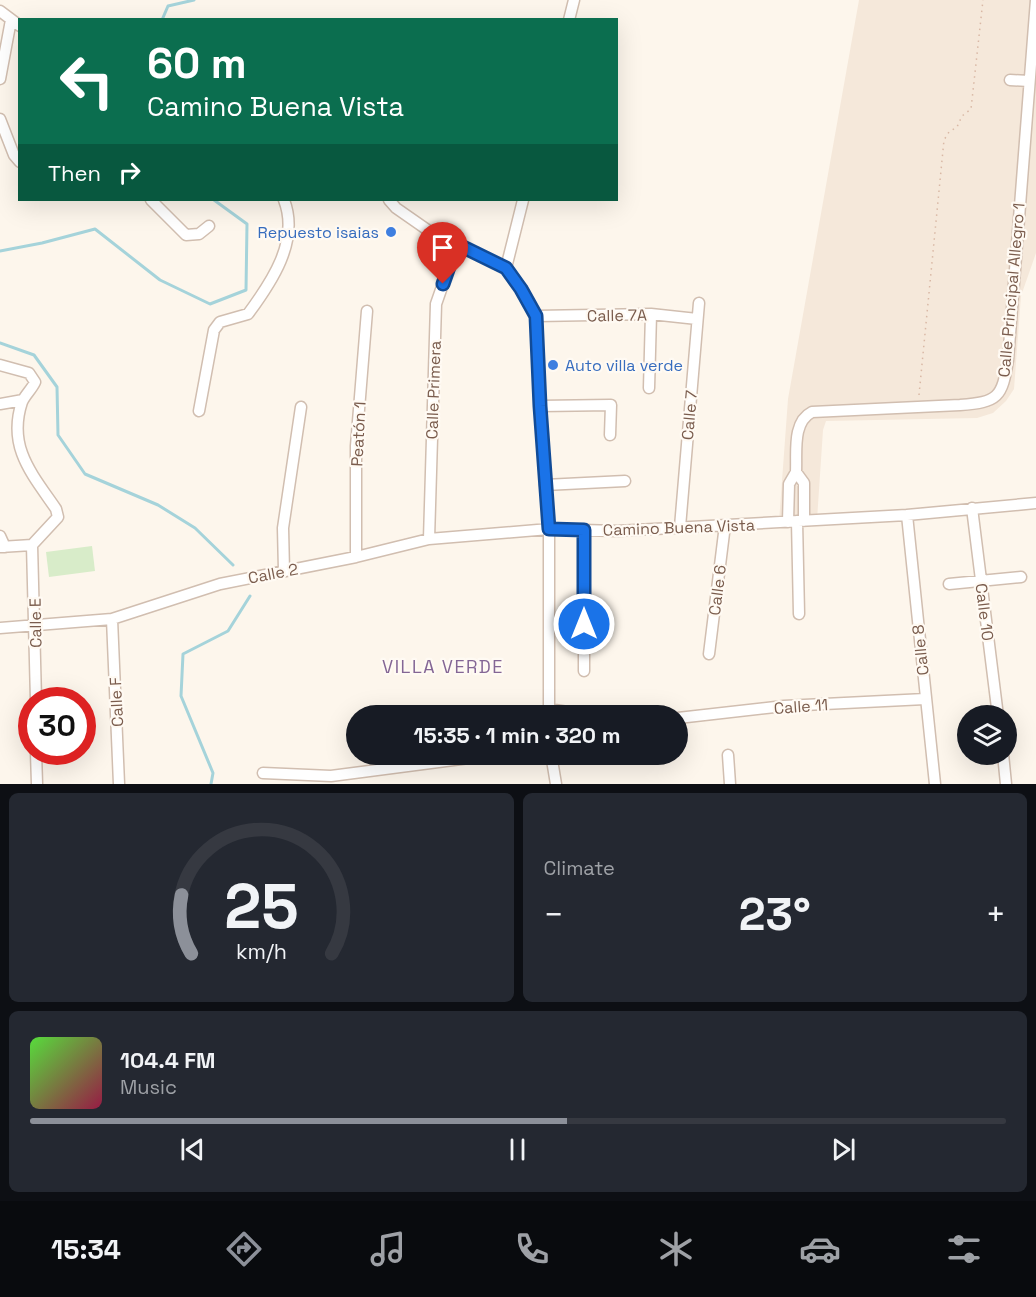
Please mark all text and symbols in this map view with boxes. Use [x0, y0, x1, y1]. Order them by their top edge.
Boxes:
text: 60 m [147, 37, 247, 90]
icon: left [48, 42, 126, 120]
text: Camino Buena Vista [147, 89, 404, 124]
icon: right [113, 156, 146, 189]
text: Then [48, 159, 101, 187]
street label: Calle Principal Allegro 1 [993, 202, 1030, 378]
place label: Repuesto isaias [258, 222, 379, 243]
pin [417, 222, 468, 284]
marker: Repuesto isaias [384, 225, 398, 239]
icon: arrive [426, 231, 459, 264]
street label: Calle 7A [587, 304, 647, 327]
street label: Calle Primera [421, 340, 446, 440]
place label: Auto villa verde [565, 355, 683, 376]
marker: Auto villa verde [546, 358, 560, 372]
street label: Calle 7 [677, 389, 702, 441]
street label: Peatón 1 [346, 401, 371, 467]
street label: Camino Buena Vista [603, 514, 755, 541]
street label: Calle 2 [246, 558, 300, 589]
street label: Calle 6 [704, 564, 731, 617]
street label: Calle 10 [971, 582, 998, 642]
position arrow [552, 592, 616, 656]
street label: Calle E [25, 598, 46, 648]
street label: Calle 8 [907, 624, 934, 676]
district label: VILLA VERDE [382, 655, 504, 678]
street label: Calle F [105, 676, 128, 727]
speed limit sign: 30 [18, 687, 96, 765]
street label: Calle 11 [773, 694, 829, 719]
map controls [957, 705, 1017, 765]
button: layers [957, 705, 1017, 765]
text: 15:35 · 1 min · 320 m [413, 721, 621, 749]
text: Climate [544, 855, 615, 881]
text: 25 [224, 867, 298, 946]
text: 23° [739, 886, 811, 943]
text: − [544, 894, 564, 936]
text: + [986, 894, 1006, 936]
text: km/h [236, 939, 287, 966]
text: 104.4 FM [120, 1046, 215, 1074]
text: Music [120, 1074, 177, 1100]
icon: previous [176, 1133, 209, 1166]
icon: pause [501, 1133, 534, 1166]
icon: next [827, 1133, 860, 1166]
icon: directions [223, 1228, 265, 1270]
icon: music [367, 1228, 409, 1270]
icon: phone [511, 1228, 553, 1270]
icon: climate [655, 1228, 697, 1270]
icon: car [799, 1228, 841, 1270]
icon: filters [943, 1228, 985, 1270]
text: 15:34 [51, 1232, 121, 1267]

